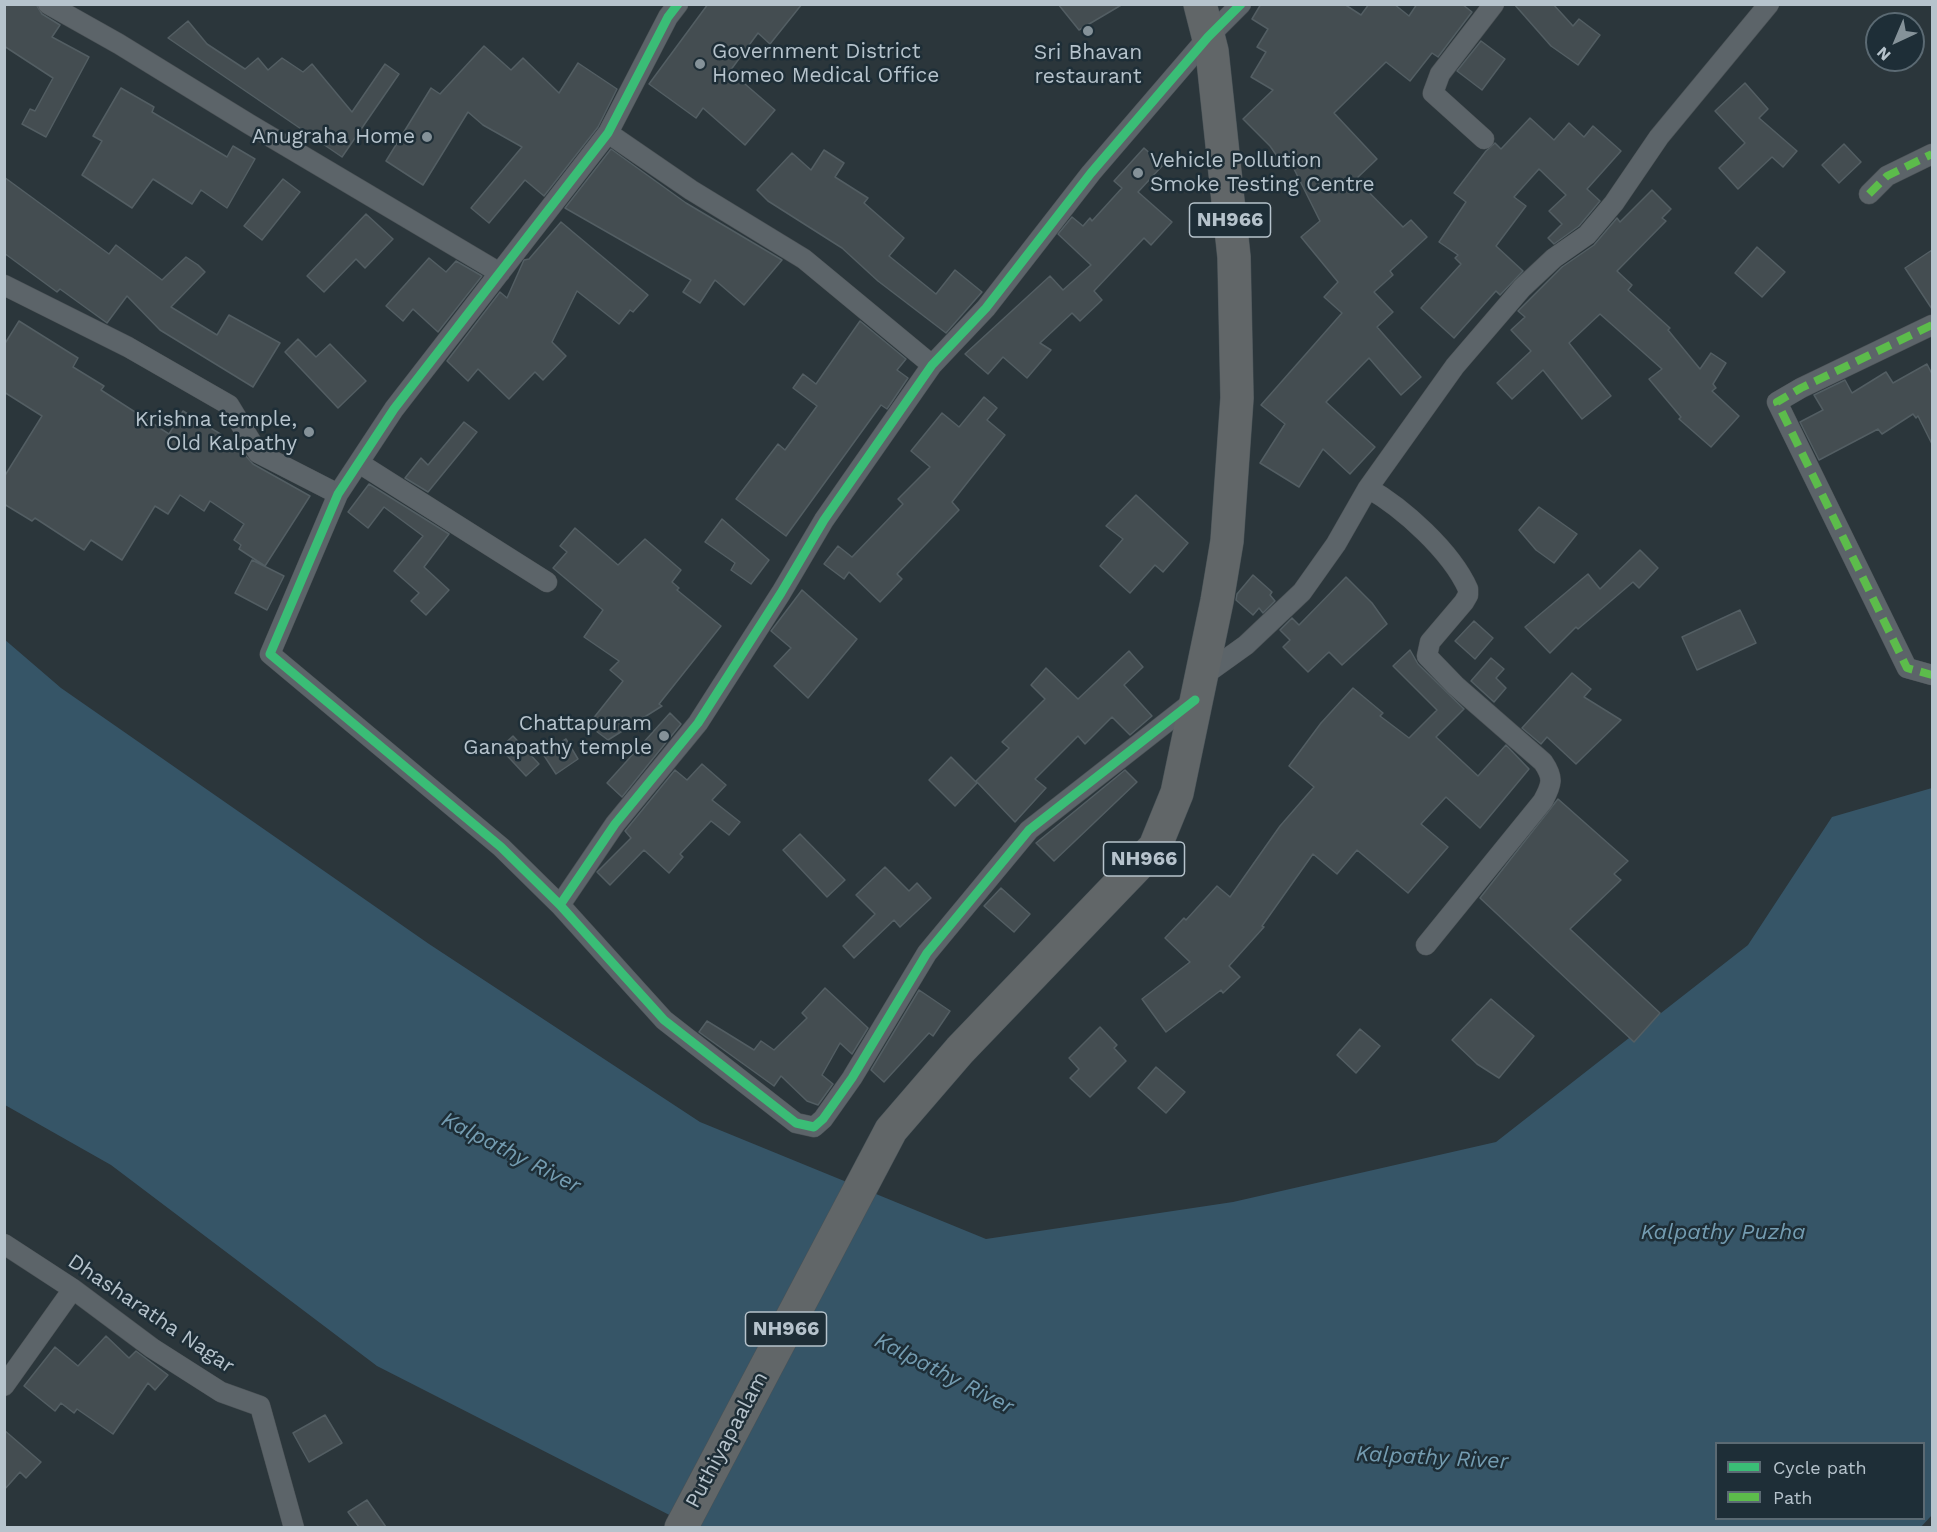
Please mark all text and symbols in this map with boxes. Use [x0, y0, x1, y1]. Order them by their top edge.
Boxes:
north arrow [1865, 12, 1925, 72]
marker: Sri Bhavan restaurant [1081, 24, 1095, 38]
place label: Government District Homeo Medical Office [712, 39, 939, 89]
place label: Sri Bhavan restaurant [1034, 40, 1142, 90]
text: N [1873, 43, 1894, 65]
marker: Government District Homeo Medical Office [693, 57, 707, 71]
place label: Anugraha Home [252, 124, 415, 150]
marker: Anugraha Home [420, 130, 434, 144]
place label: Vehicle Pollution Smoke Testing Centre [1150, 148, 1375, 198]
marker: Vehicle Pollution Smoke Testing Centre [1131, 166, 1145, 180]
road number: NH966 [1190, 203, 1270, 237]
place label: Krishna temple, Old Kalpathy [135, 407, 297, 457]
marker: Krishna temple, Old Kalpathy [302, 425, 316, 439]
place label: Chattapuram Ganapathy temple [463, 711, 652, 761]
marker: Chattapuram Ganapathy temple [657, 729, 671, 743]
road number: NH966 [1104, 842, 1184, 876]
water label: Kalpathy River [437, 1107, 585, 1199]
water label: Kalpathy Puzha [1640, 1220, 1806, 1246]
street label: Dhasharatha Nagar [63, 1249, 239, 1379]
road number: NH966 [746, 1312, 826, 1346]
water label: Kalpathy River [870, 1328, 1018, 1420]
street label: Puthiyapaalam [680, 1367, 774, 1513]
water label: Kalpathy River [1355, 1441, 1509, 1475]
legend [1715, 1442, 1925, 1520]
text: Cycle path [1773, 1457, 1867, 1478]
text: Path [1773, 1487, 1813, 1508]

